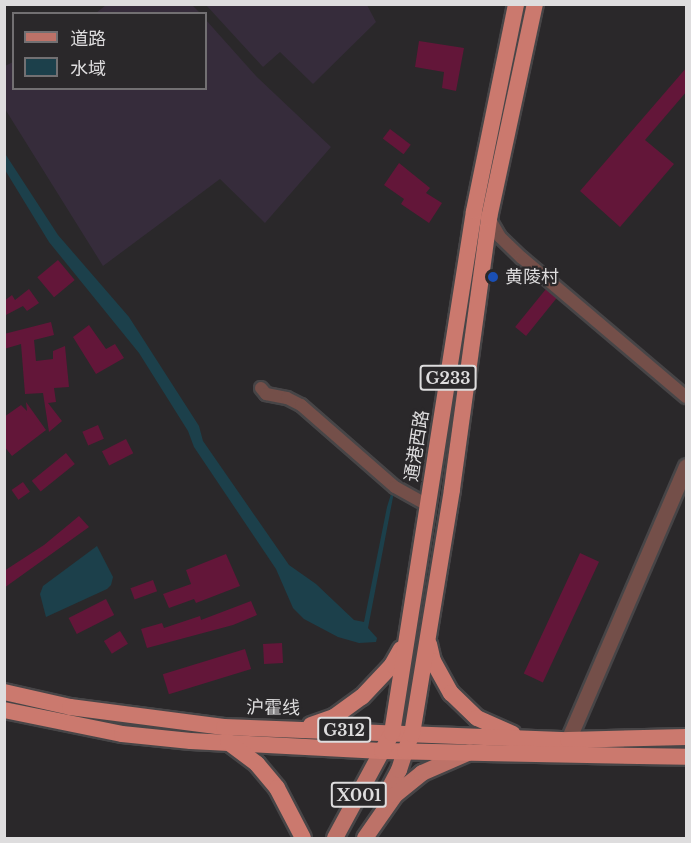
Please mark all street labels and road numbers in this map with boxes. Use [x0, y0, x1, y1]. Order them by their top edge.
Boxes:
road number: G233 [420, 365, 476, 391]
street label: 通港西路 [401, 409, 433, 483]
street label: 沪霍线 [246, 697, 300, 719]
road number: G312 [317, 717, 371, 743]
road number: X001 [330, 782, 388, 808]

